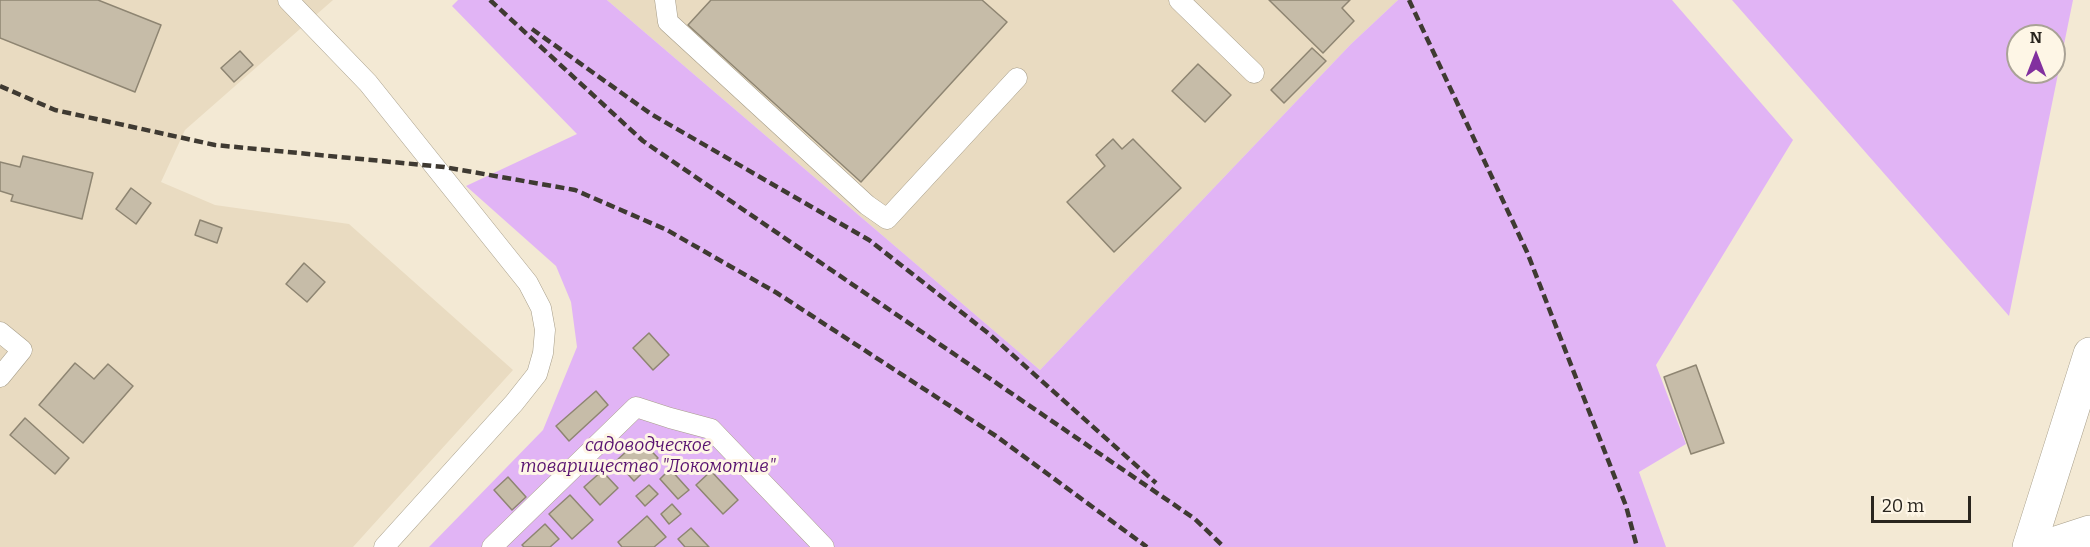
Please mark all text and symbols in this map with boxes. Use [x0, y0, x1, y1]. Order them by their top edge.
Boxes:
north arrow [2006, 24, 2066, 84]
text: N [2030, 28, 2042, 47]
park label: садоводческое товарищество "Локомотив" [520, 435, 776, 478]
scale bar [1874, 484, 1974, 522]
text: 20 m [1882, 495, 1924, 517]

